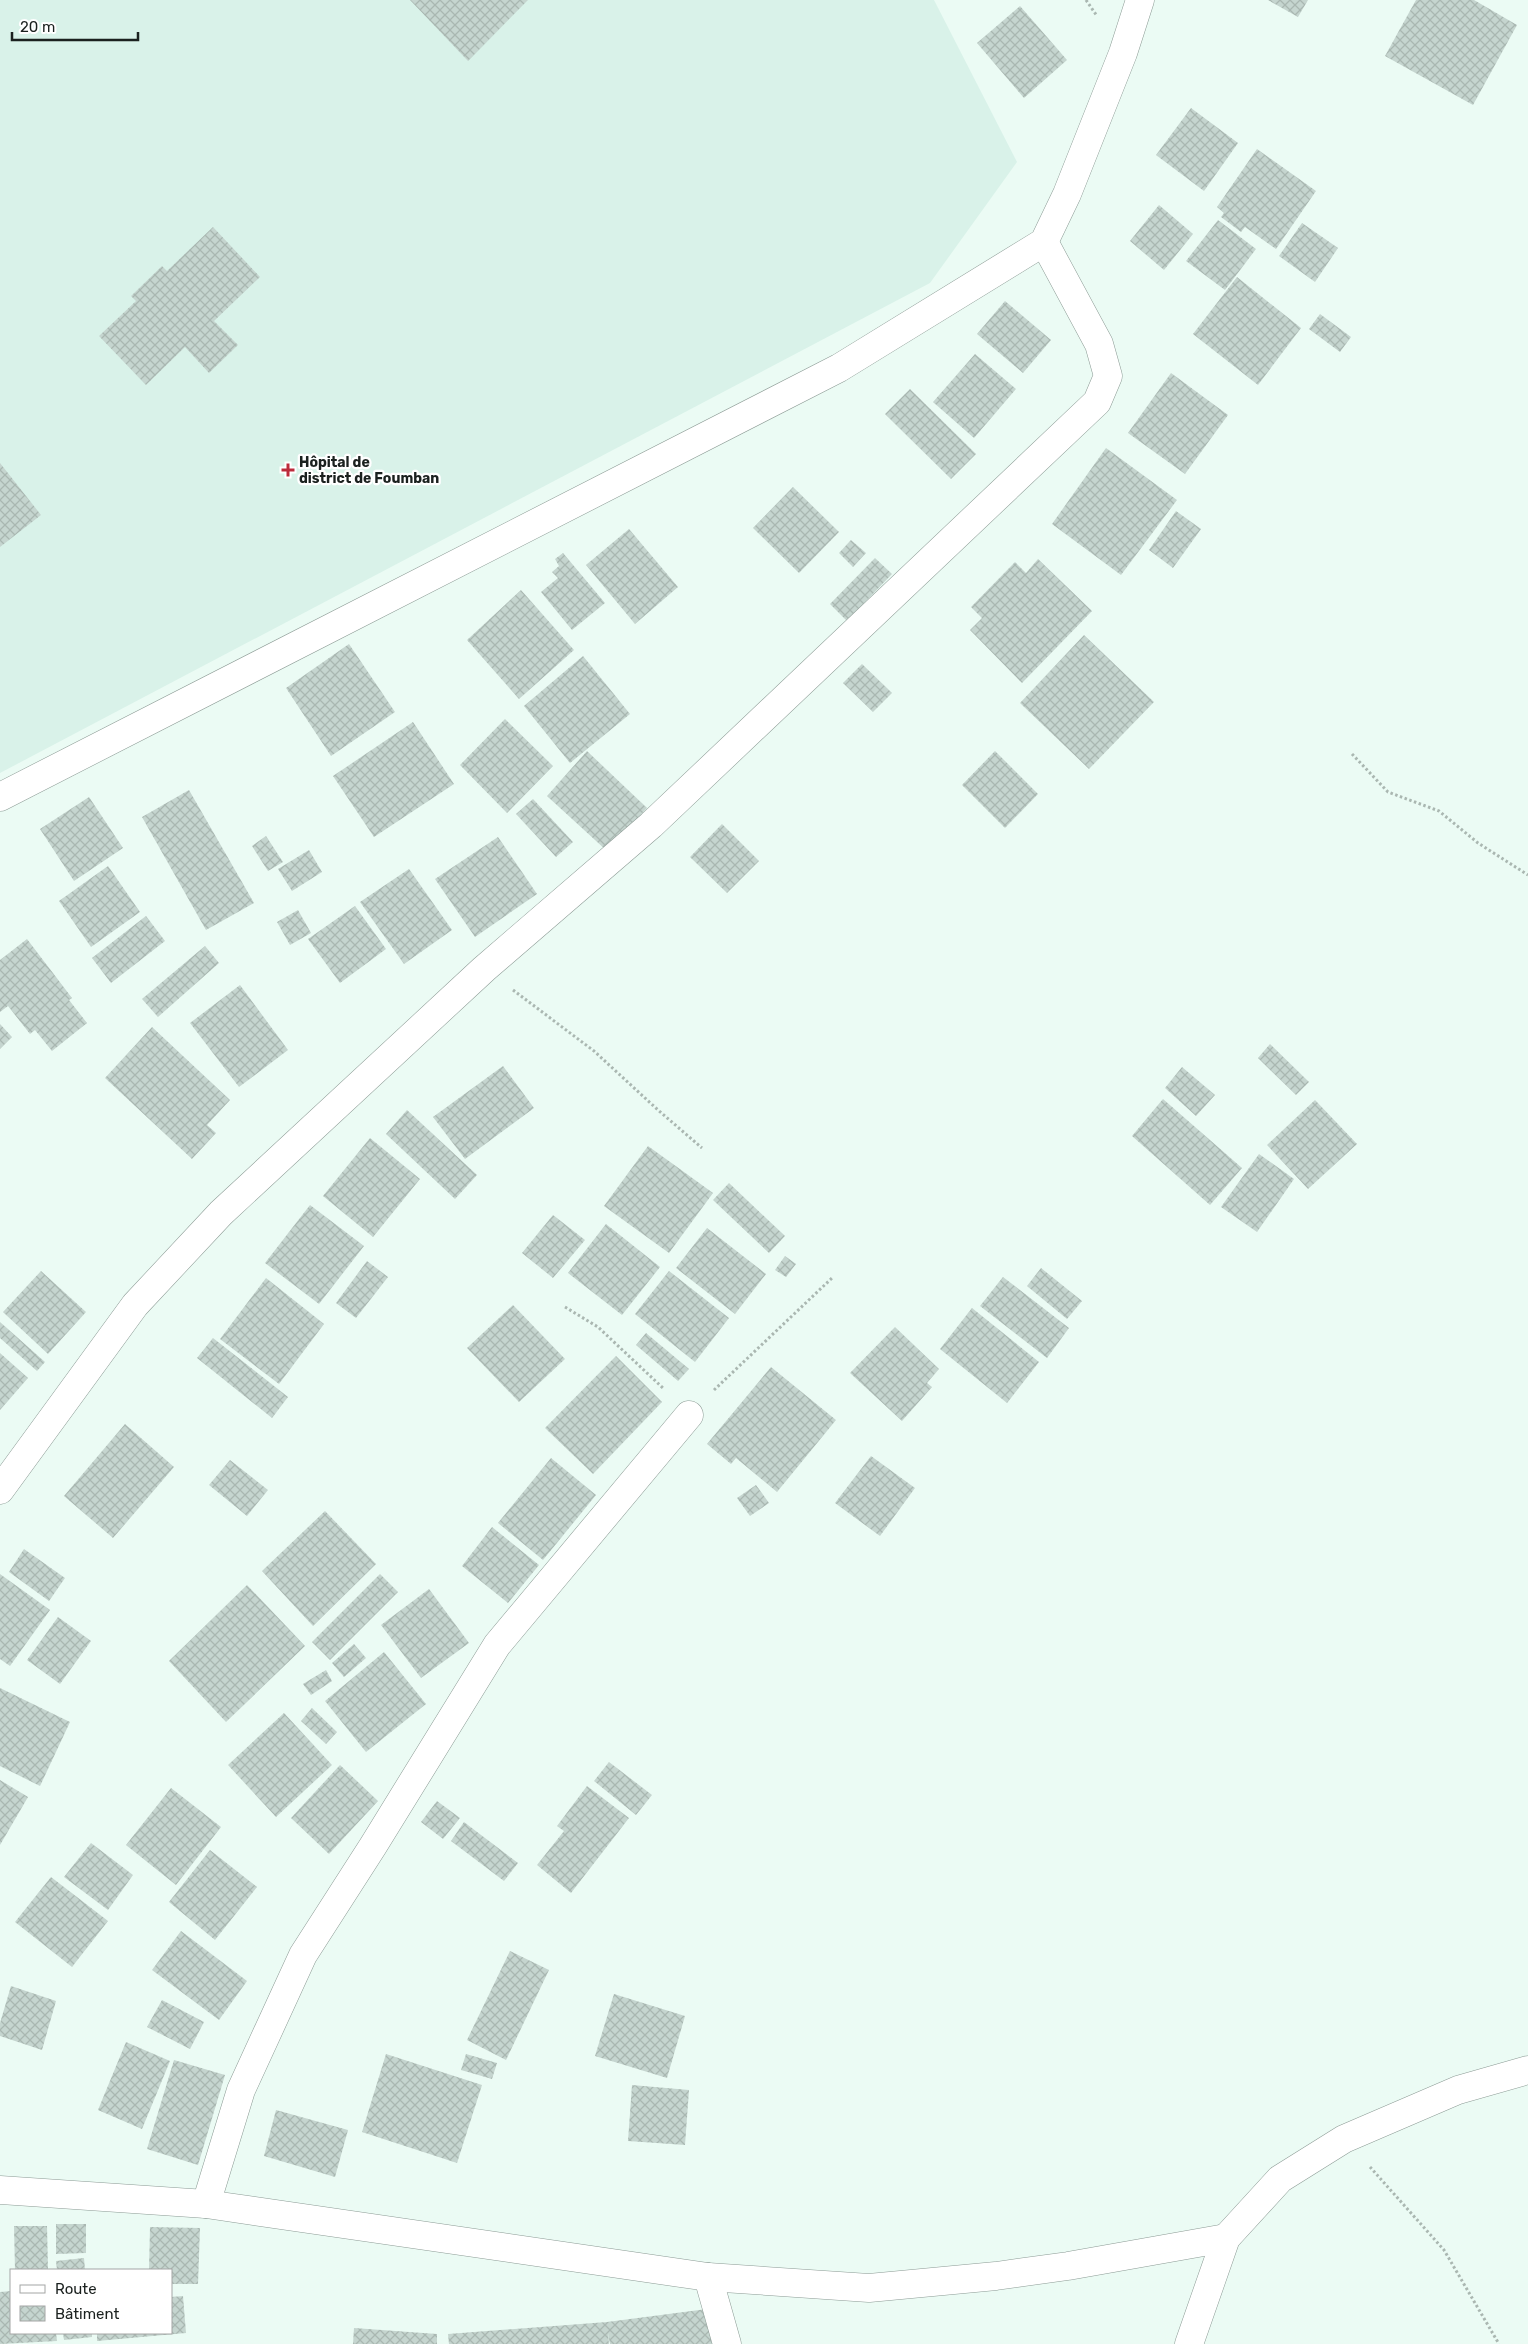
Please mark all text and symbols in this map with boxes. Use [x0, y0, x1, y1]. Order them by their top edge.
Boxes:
scale bar [12, 10, 139, 42]
text: 20 m [20, 18, 55, 36]
place label: Hôpital de district de Foumban [299, 454, 439, 487]
marker: Hôpital de district de Foumban [281, 463, 295, 477]
legend [10, 2269, 172, 2334]
text: Route [55, 2280, 97, 2298]
text: Bâtiment [55, 2305, 119, 2323]

